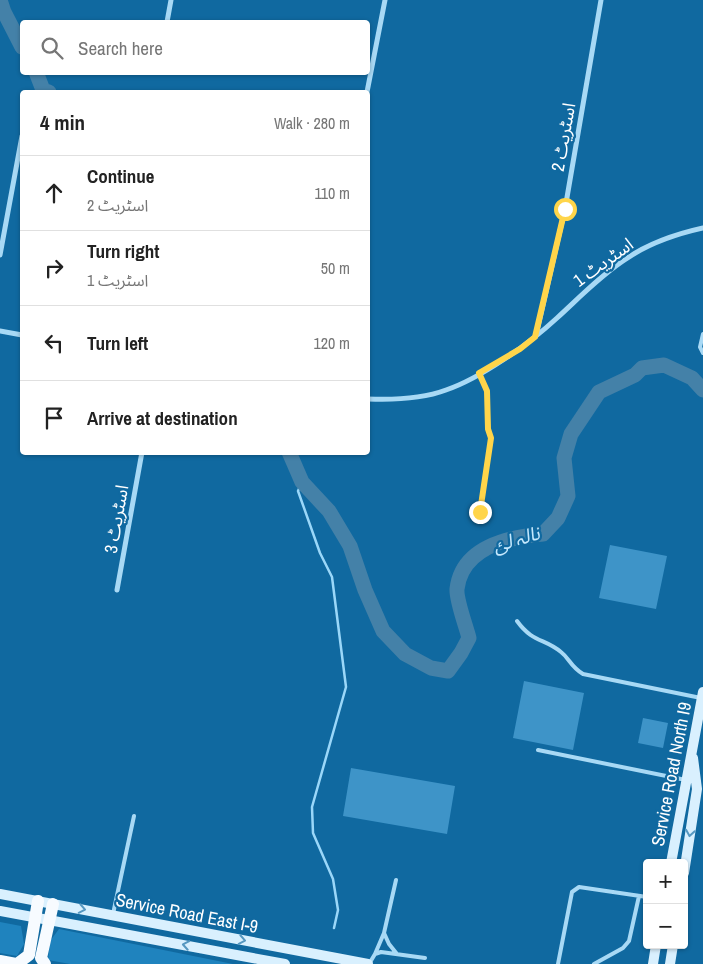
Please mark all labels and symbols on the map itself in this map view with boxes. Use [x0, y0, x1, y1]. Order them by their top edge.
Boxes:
street label: اسٹریٹ 2 [545, 101, 581, 173]
route start [554, 198, 577, 221]
street label: اسٹریٹ 1 [568, 232, 638, 292]
street label: اسٹریٹ 3 [98, 483, 134, 555]
route end [469, 501, 492, 524]
water label: نالہ لئ [489, 519, 545, 558]
street label: Service Road North I9 [645, 700, 697, 848]
one-way arrow [686, 828, 696, 837]
street label: Service Road East I-9 [114, 887, 260, 939]
one-way arrow [78, 904, 87, 914]
one-way arrow [237, 934, 246, 944]
one-way arrow [182, 941, 190, 951]

